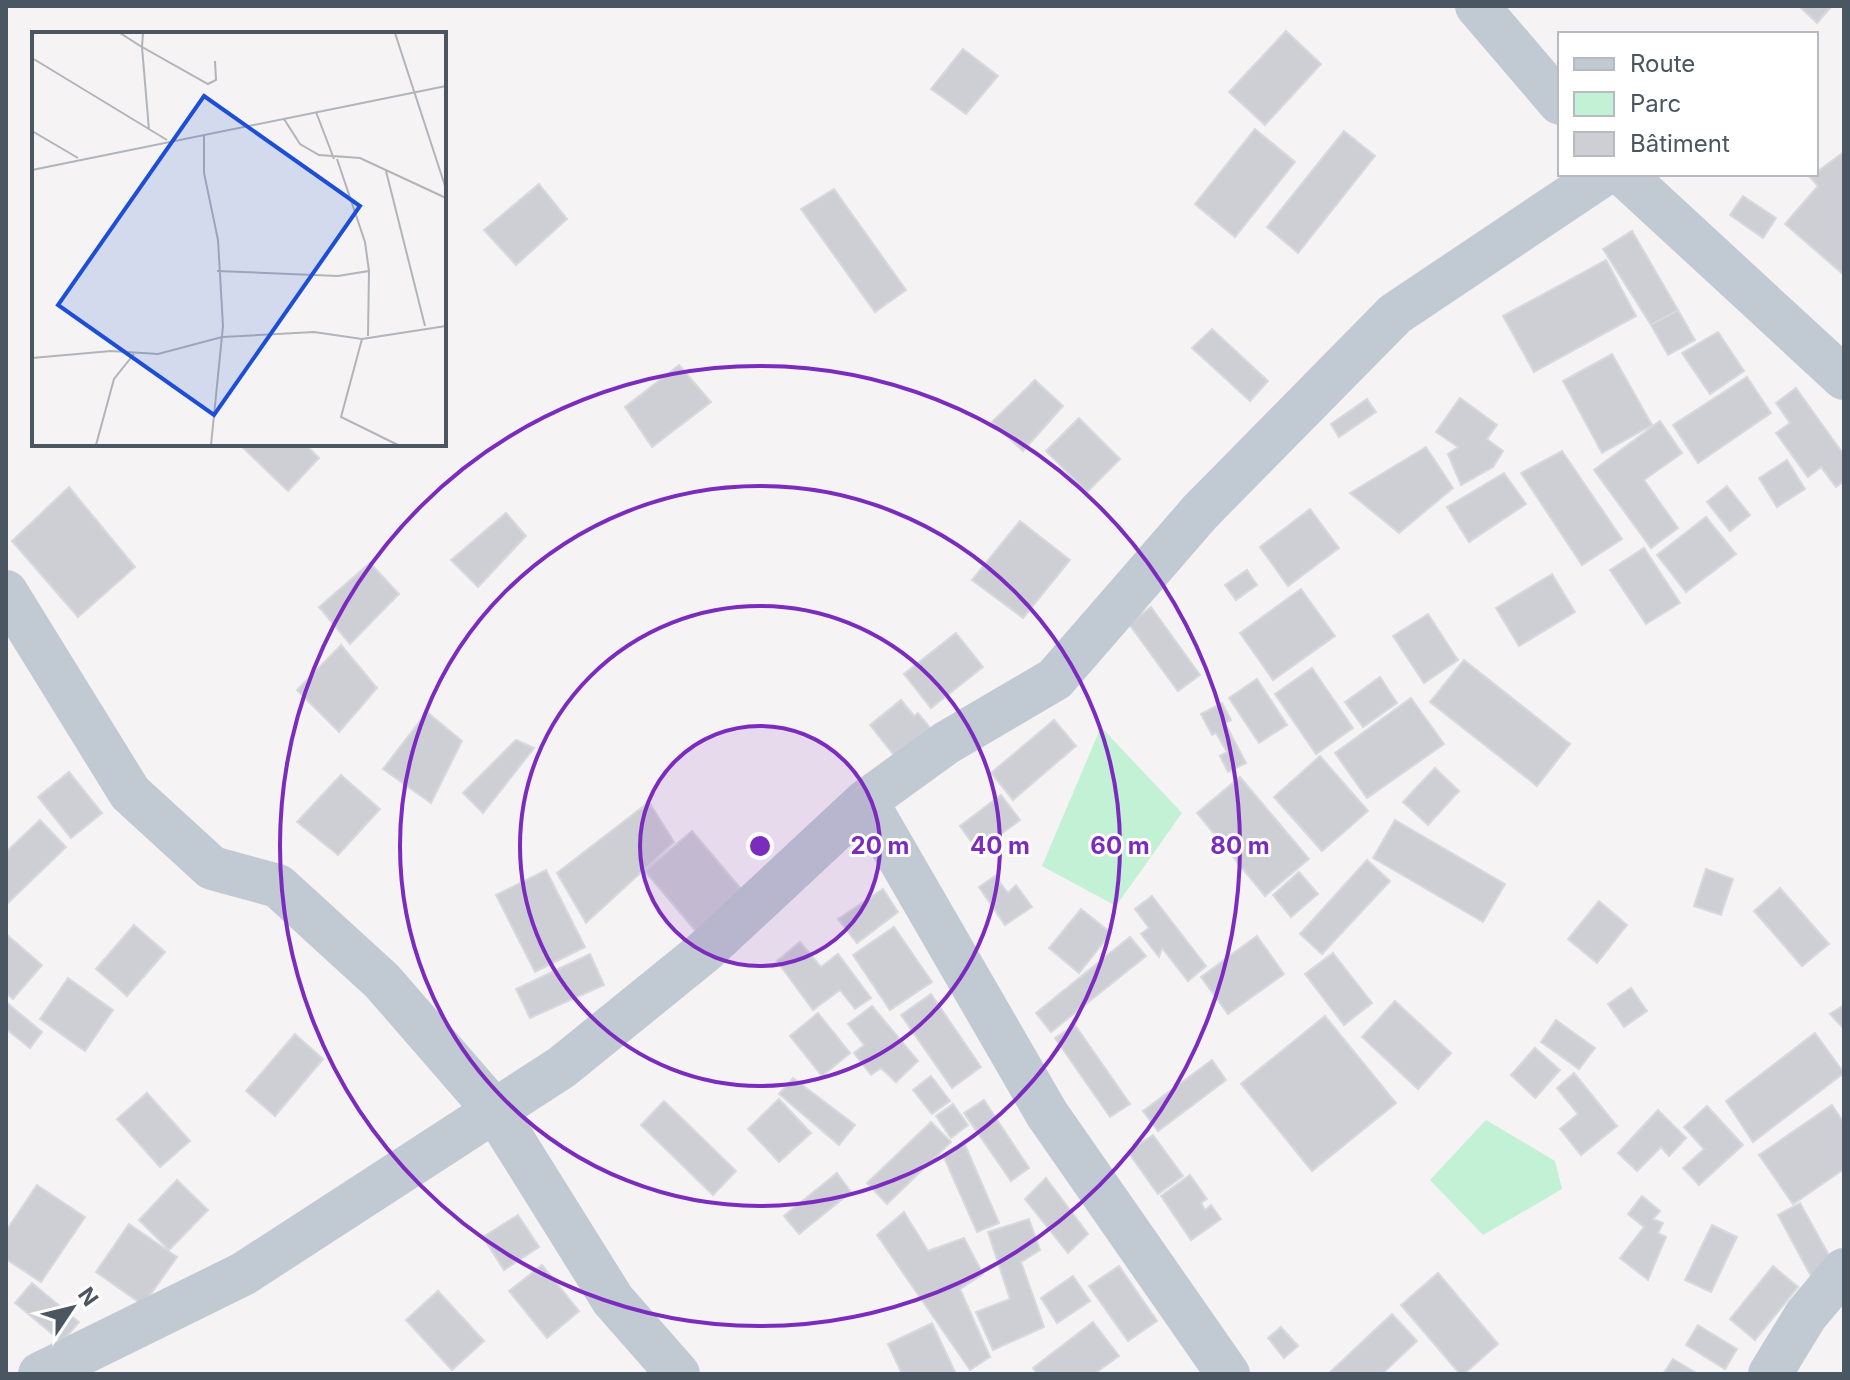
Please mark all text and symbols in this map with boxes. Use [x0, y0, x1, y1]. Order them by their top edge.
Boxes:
inset map [32, 32, 446, 446]
legend [1558, 32, 1818, 176]
text: Route [1630, 49, 1695, 78]
text: Parc [1630, 89, 1681, 118]
text: Bâtiment [1630, 129, 1730, 158]
text: 20 m [851, 831, 909, 860]
text: 40 m [970, 831, 1030, 860]
text: 60 m [1090, 831, 1150, 860]
text: 80 m [1210, 831, 1270, 860]
centre of rings [746, 832, 774, 860]
north arrow [32, 1268, 112, 1348]
text: N [73, 1282, 104, 1311]

